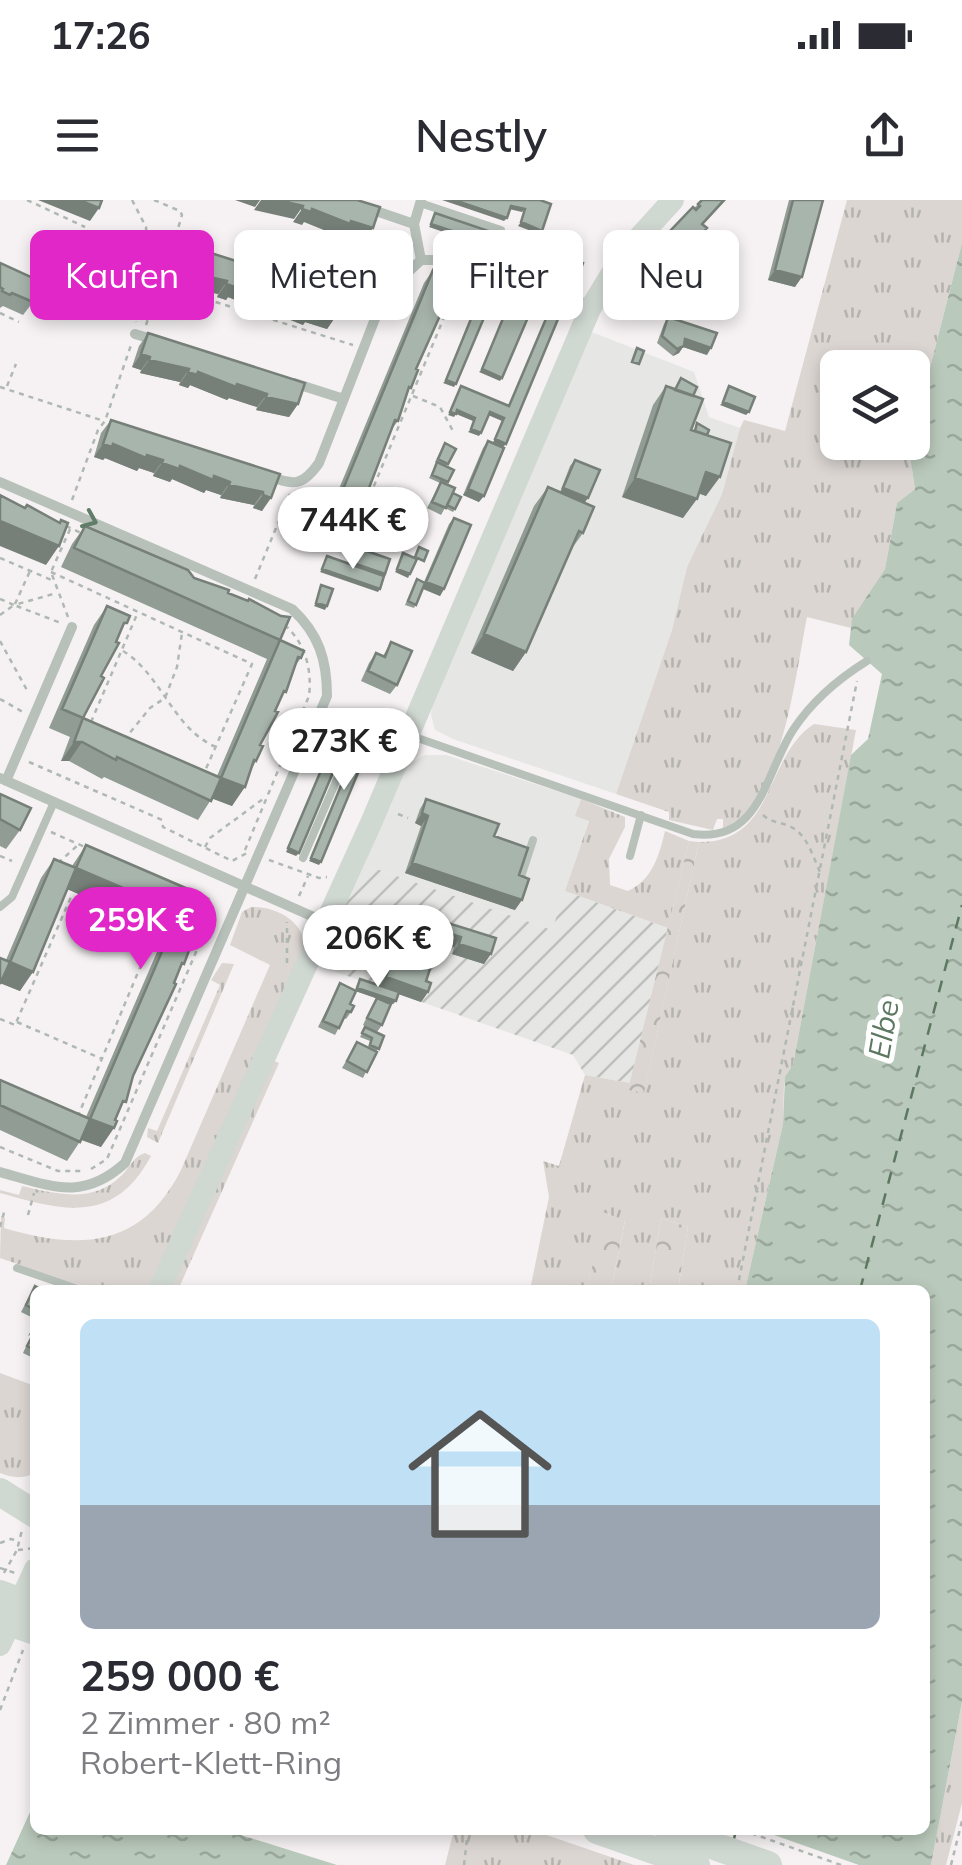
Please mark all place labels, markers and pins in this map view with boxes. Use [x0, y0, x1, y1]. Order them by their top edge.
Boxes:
pin: 744K € [272, 487, 434, 572]
pin: 273K € [263, 708, 425, 793]
pin: 259K € [60, 887, 222, 972]
pin: 206K € [297, 905, 459, 990]

